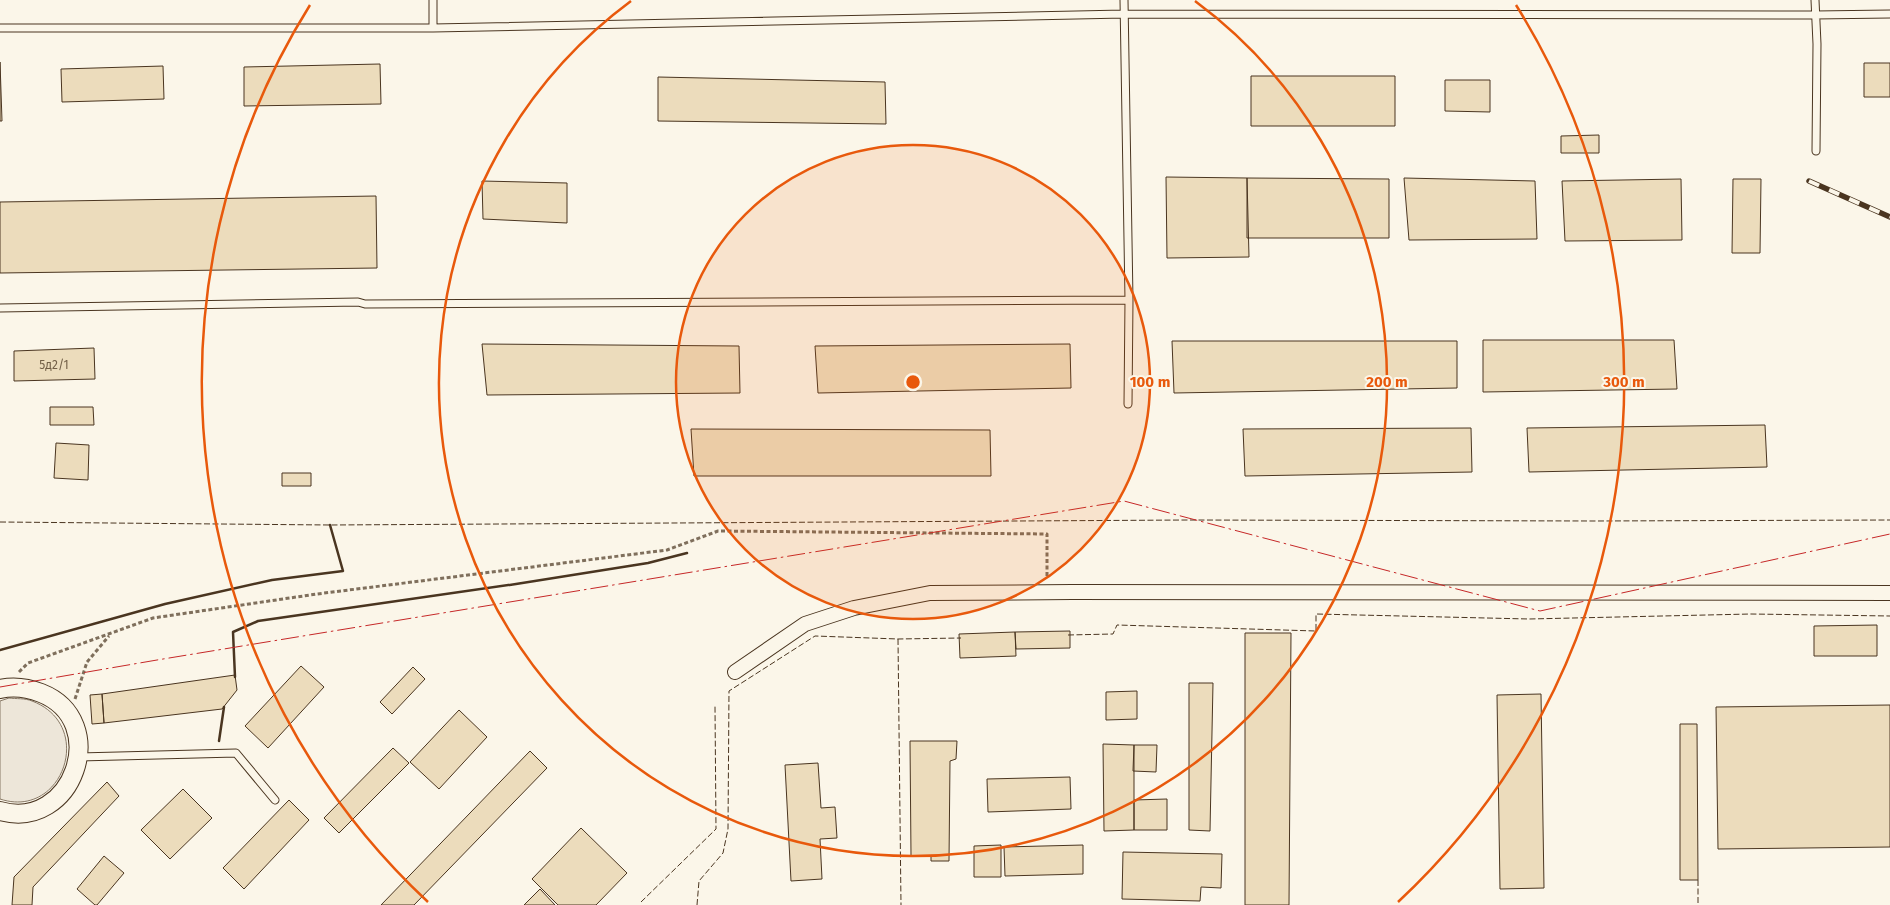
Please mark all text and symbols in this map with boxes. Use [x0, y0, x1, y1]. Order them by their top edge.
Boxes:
house number: 5д2/1 [39, 358, 69, 372]
centre of rings [904, 373, 922, 391]
text: 100 m [1130, 373, 1170, 391]
text: 200 m [1366, 373, 1408, 391]
text: 300 m [1602, 373, 1645, 391]

